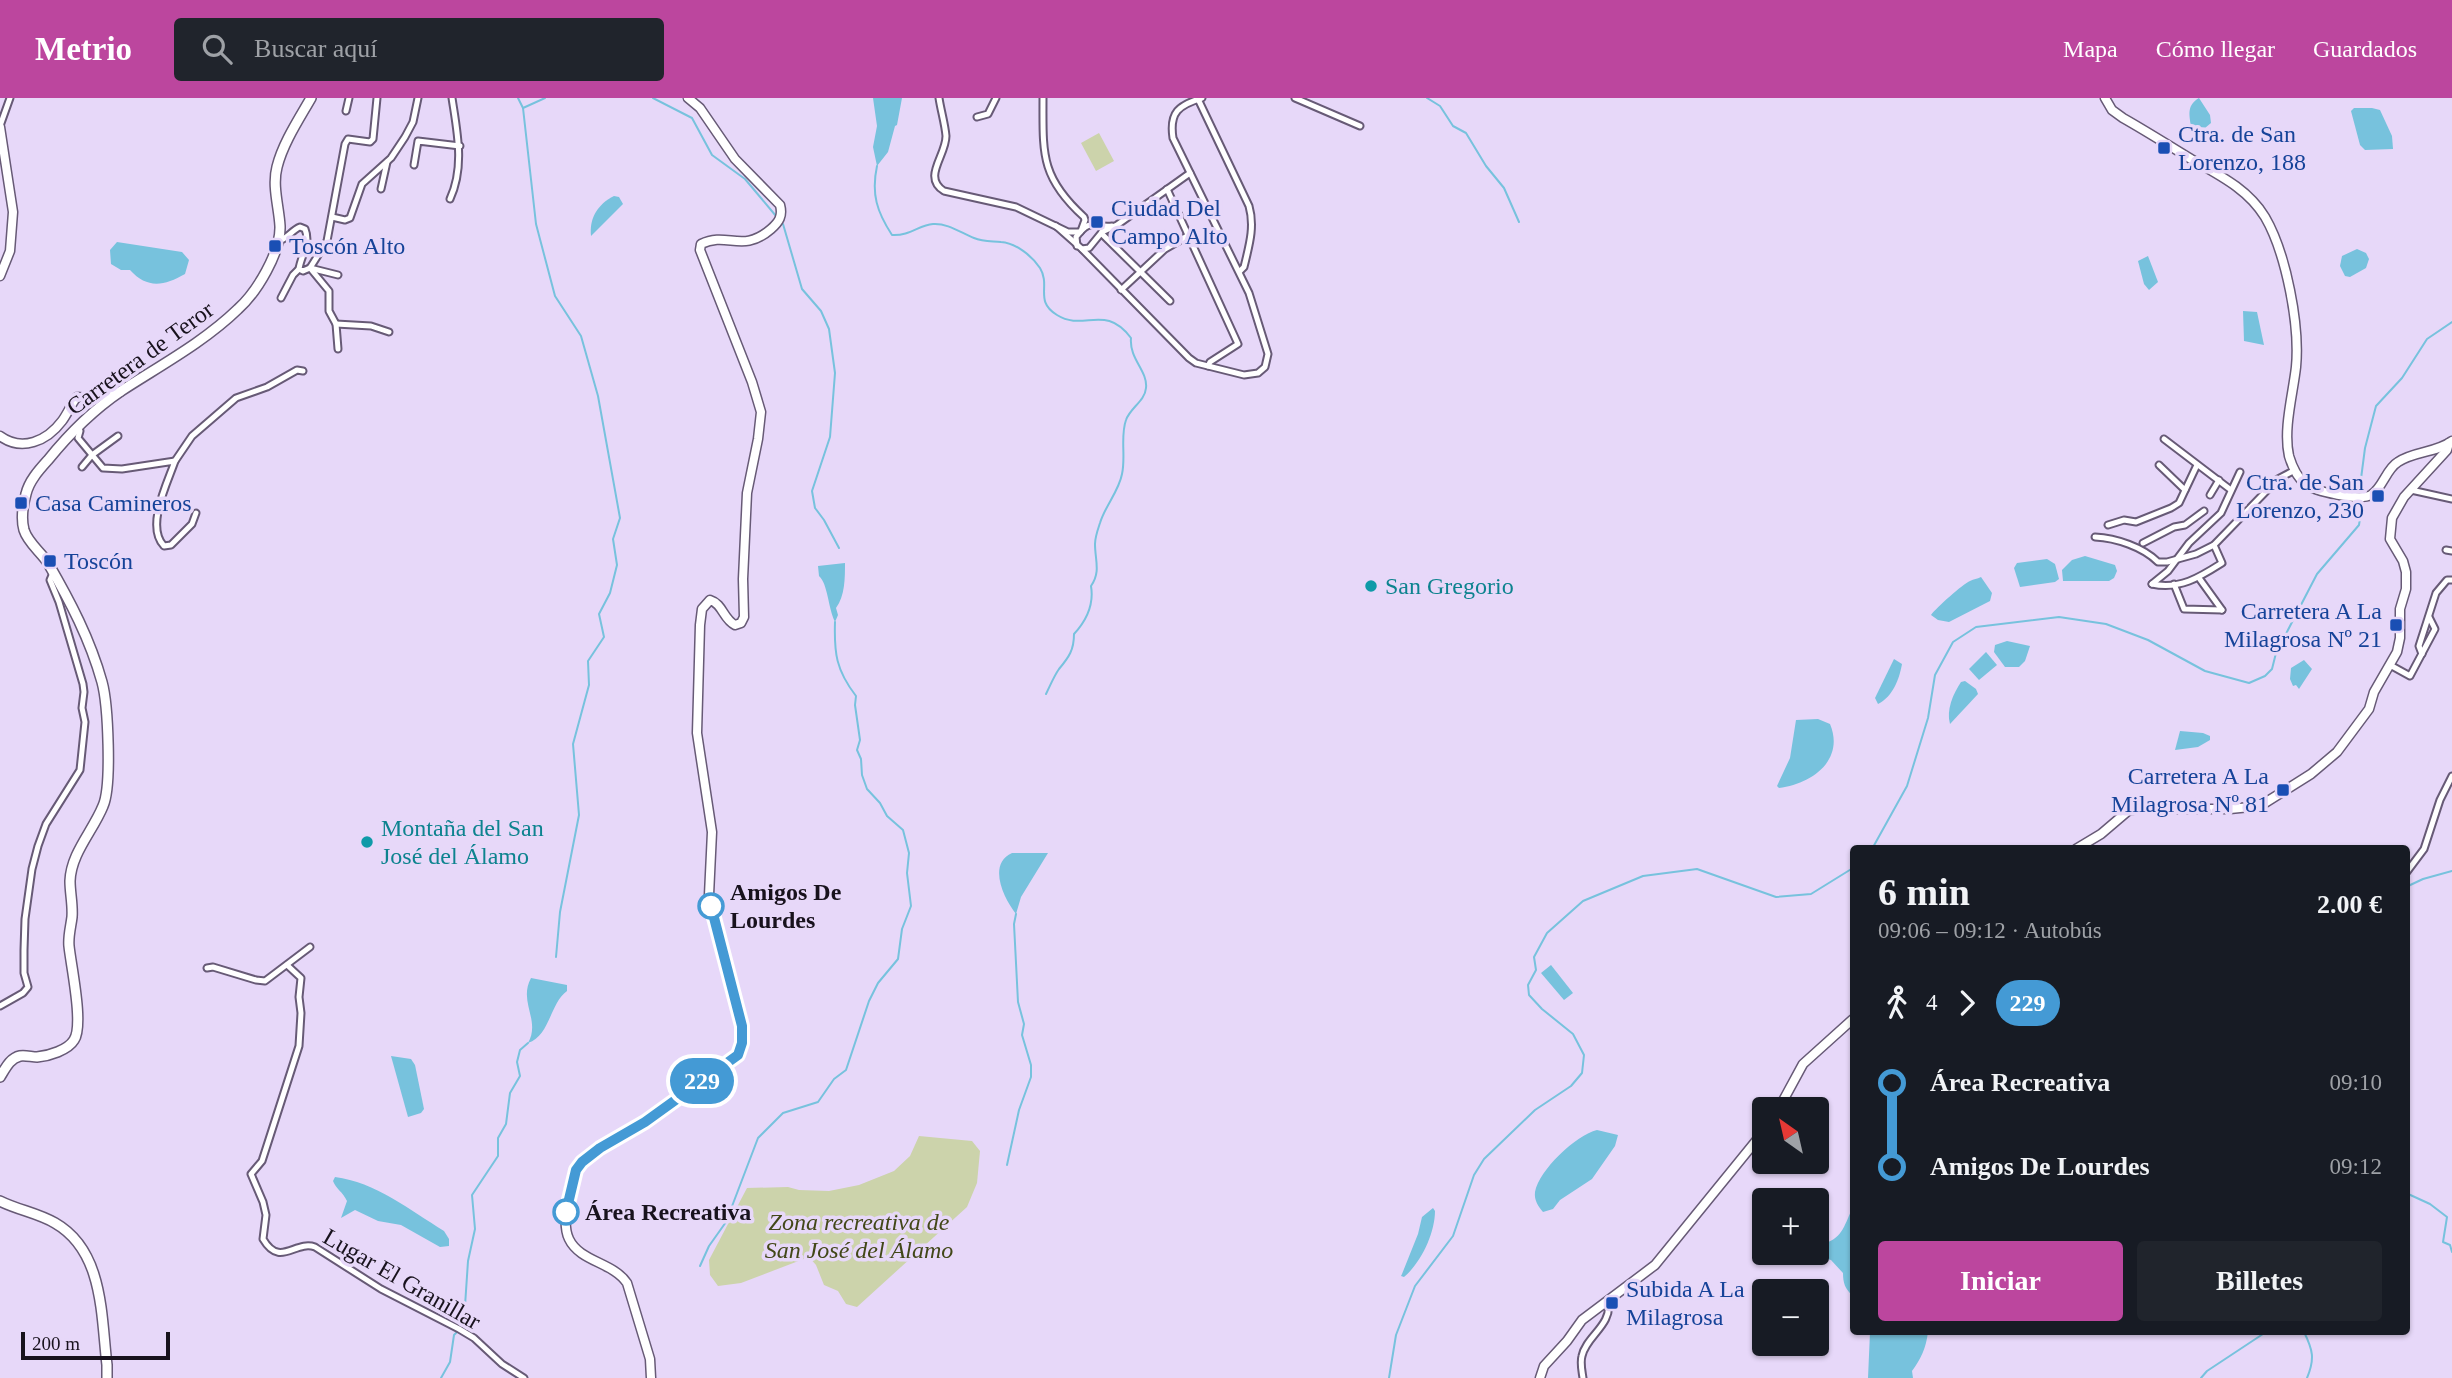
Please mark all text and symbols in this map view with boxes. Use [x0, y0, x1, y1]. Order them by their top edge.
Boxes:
search box [174, 18, 664, 81]
icon: search [198, 30, 236, 68]
text: Metrio [35, 31, 132, 67]
text: Buscar aquí [254, 34, 378, 63]
text: Mapa [2063, 36, 2118, 62]
text: Cómo llegar [2156, 36, 2275, 62]
text: Guardados [2313, 36, 2417, 62]
place label: Ctra. de San Lorenzo, 188 [2178, 121, 2306, 175]
marker: Ctra. de San Lorenzo, 188 [2156, 140, 2172, 156]
place label: Ciudad Del Campo Alto [1111, 195, 1228, 249]
marker: Ciudad Del Campo Alto [1089, 214, 1105, 230]
place label: Toscón Alto [289, 233, 405, 259]
marker: Toscón Alto [267, 238, 283, 254]
street label: Carretera de Teror [62, 296, 218, 420]
place label: Ctra. de San Lorenzo, 230 [2236, 469, 2364, 523]
marker: Ctra. de San Lorenzo, 230 [2370, 488, 2386, 504]
place label: Casa Camineros [35, 490, 192, 516]
marker: Casa Camineros [13, 495, 29, 511]
place label: Toscón [64, 548, 133, 574]
marker: Toscón [42, 553, 58, 569]
place label: San Gregorio [1385, 573, 1514, 599]
marker: San Gregorio [1363, 578, 1379, 594]
place label: Carretera A La Milagrosa Nº 21 [2224, 598, 2382, 652]
marker: Carretera A La Milagrosa Nº 21 [2388, 617, 2404, 633]
place label: Carretera A La Milagrosa Nº 81 [2111, 763, 2269, 817]
marker: Carretera A La Milagrosa Nº 81 [2275, 782, 2291, 798]
place label: Montaña del San José del Álamo [381, 815, 544, 869]
marker: Montaña del San José del Álamo [359, 834, 375, 850]
text: 6 min [1878, 871, 1970, 913]
place label: Amigos De Lourdes [730, 879, 842, 933]
text: 2.00 € [2317, 890, 2382, 919]
marker: Amigos De Lourdes [698, 893, 724, 919]
text: 09:06 – 09:12 · Autobús [1878, 918, 2102, 943]
icon: walk [1878, 984, 1916, 1022]
icon: forward [1948, 984, 1986, 1022]
text: 4 [1926, 990, 1938, 1015]
text: 229 [2010, 990, 2046, 1016]
line badge: 229 [662, 1058, 742, 1104]
text: 229 [684, 1068, 720, 1094]
text: Área Recreativa [1930, 1068, 2110, 1097]
text: 09:10 [2330, 1070, 2382, 1095]
north arrow [1752, 1097, 1829, 1174]
map controls [1752, 1097, 1829, 1356]
text: Amigos De Lourdes [1930, 1152, 2150, 1181]
text: 09:12 [2330, 1154, 2382, 1179]
button: + [1752, 1188, 1829, 1265]
marker: Área Recreativa [553, 1199, 579, 1225]
place label: Área Recreativa [585, 1199, 751, 1225]
park label: Zona recreativa de San José del Álamo [765, 1209, 953, 1263]
street label: Lugar El Granillar [319, 1223, 485, 1335]
button: Iniciar [1878, 1241, 2123, 1321]
button: Billetes [2137, 1241, 2382, 1321]
place label: Subida A La Milagrosa [1626, 1276, 1745, 1330]
button: − [1752, 1279, 1829, 1356]
marker: Subida A La Milagrosa [1604, 1295, 1620, 1311]
scale bar [21, 1329, 170, 1361]
text: 200 m [32, 1333, 80, 1354]

